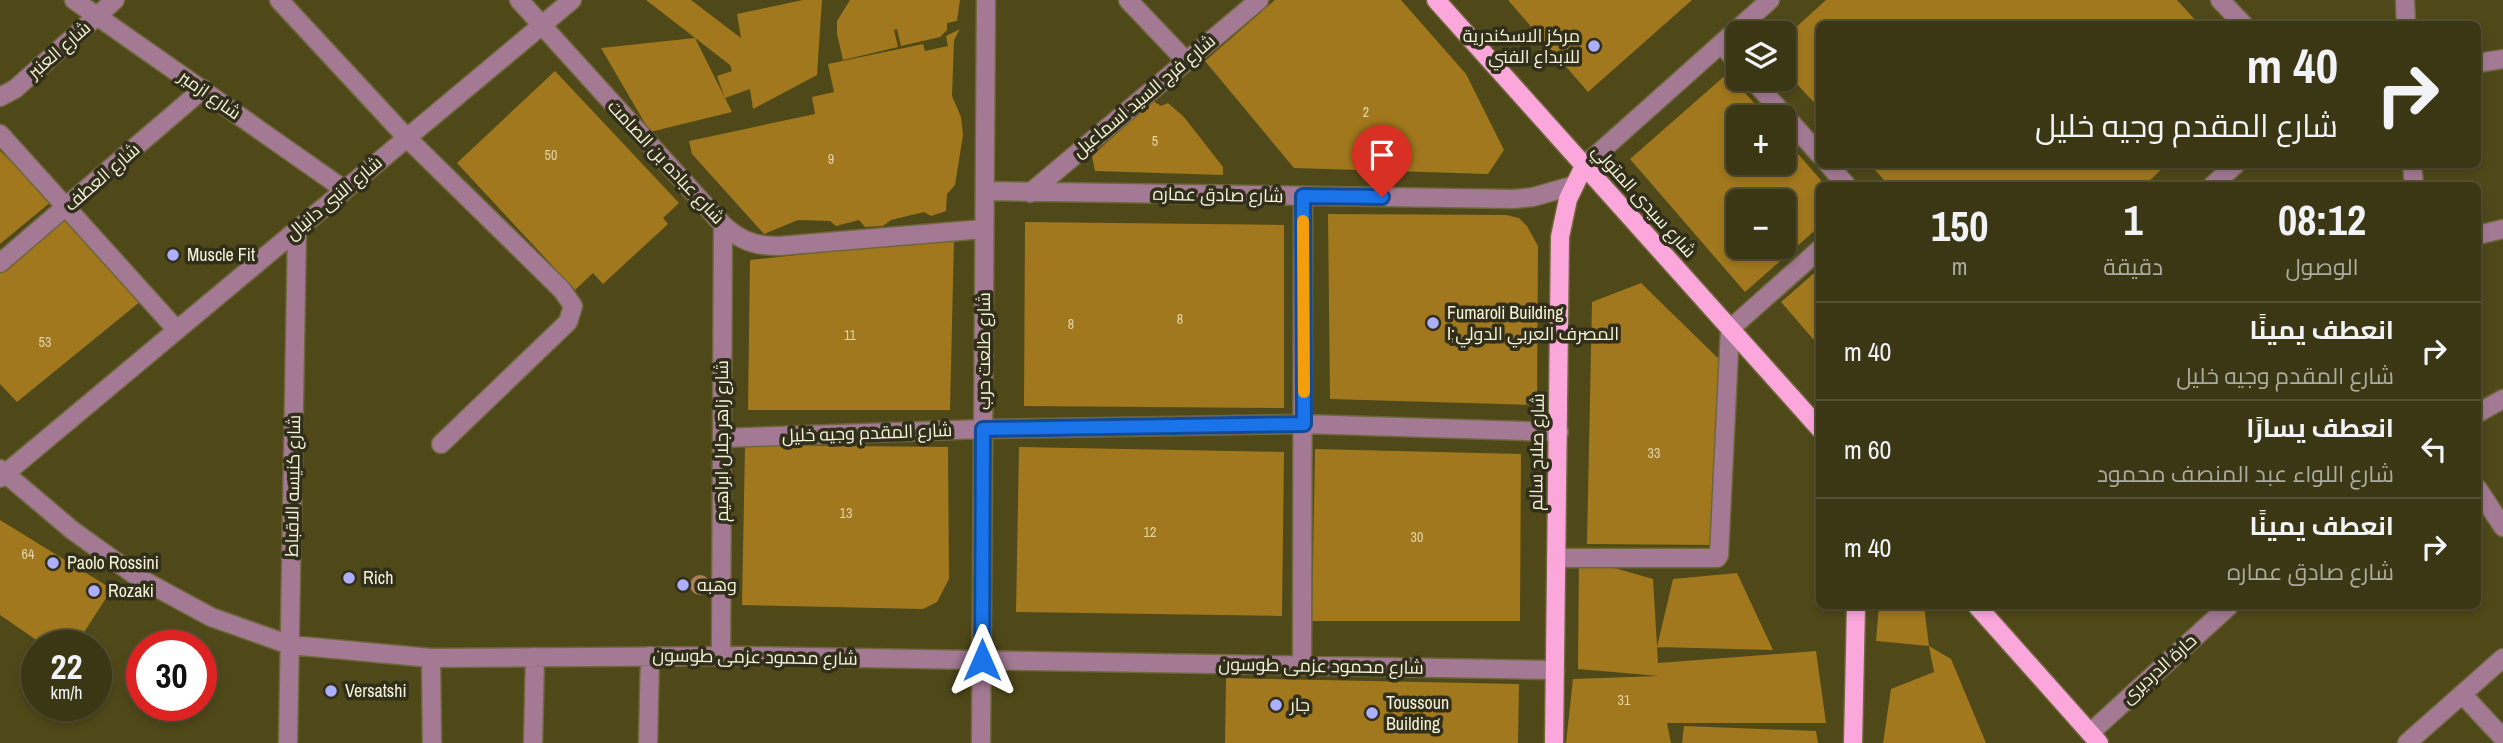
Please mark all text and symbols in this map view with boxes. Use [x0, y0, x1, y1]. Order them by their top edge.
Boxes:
street label: شارع العنبر [21, 15, 96, 85]
map controls [1726, 21, 1796, 259]
button: layers [1726, 21, 1796, 91]
place label: مركز الاسكندرية للابداع الفني [1463, 23, 1580, 71]
street label: شارع فرج السيد اسماعيل [1067, 28, 1221, 163]
text: 40 m [2246, 32, 2338, 98]
marker: مركز الاسكندرية للابداع الفني [1586, 38, 1602, 54]
icon: right [2362, 49, 2453, 140]
street label: شارع ازمير [173, 63, 246, 125]
street label: شارع عباده بن الصامت [602, 94, 731, 229]
house number: 2 [1363, 103, 1369, 121]
text: شارع المقدم وجيه خليل [2035, 104, 2338, 147]
button: + [1726, 105, 1796, 175]
pin [1352, 125, 1412, 197]
house number: 5 [1152, 132, 1158, 150]
icon: arrive [1363, 136, 1401, 174]
street label: شارع العطف [58, 137, 145, 216]
street label: شارع سيدى المتولي [1585, 138, 1702, 264]
house number: 50 [545, 146, 557, 164]
street label: شارع النبى دانيال [280, 150, 387, 245]
house number: 9 [828, 150, 834, 168]
street label: شارع صادق عماره [1152, 181, 1284, 208]
button: − [1726, 189, 1796, 259]
text: 1 [2124, 192, 2143, 248]
text: 08:12 [2278, 192, 2366, 248]
text: 150 [1931, 198, 1988, 254]
place label: Muscle Fit [187, 242, 255, 267]
marker: Muscle Fit [165, 247, 181, 263]
text: m [1952, 251, 1968, 282]
text: دقيقة [2103, 251, 2163, 282]
text: الوصول [2285, 251, 2359, 282]
street label: شارع طلعت حرب [971, 292, 996, 410]
place label: Fumaroli Building I;المصرف العربي الدولي [1447, 300, 1619, 348]
house number: 8 [1177, 310, 1183, 328]
text: انعطف يمينًا [2249, 312, 2394, 347]
house number: 8 [1068, 315, 1074, 333]
marker: Fumaroli Building I;المصرف العربي الدولي [1425, 315, 1441, 331]
house number: 11 [844, 326, 857, 344]
icon: right [2415, 332, 2453, 370]
house number: 53 [39, 333, 51, 351]
text: 40 m [1844, 334, 1891, 369]
street label: شارع زاهر جلال ابراهيم [709, 360, 734, 522]
text: شارع المقدم وجيه خليل [2176, 360, 2394, 391]
street label: شارع صلاح سالم [1523, 393, 1550, 511]
text: انعطف يسارًا [2246, 410, 2394, 445]
street label: شارع كنيسه الاقباط [279, 415, 306, 557]
street label: شارع المقدم وجيه خليل [781, 417, 953, 448]
icon: left [2415, 430, 2453, 468]
text: 60 m [1844, 432, 1891, 467]
house number: 33 [1648, 444, 1660, 462]
text: شارع اللواء عبد المنصف محمود [2097, 458, 2394, 489]
house number: 13 [840, 504, 852, 522]
text: انعطف يمينًا [2249, 508, 2394, 543]
house number: 12 [1144, 523, 1156, 541]
house number: 30 [1411, 528, 1423, 546]
icon: right [2415, 528, 2453, 566]
text: 40 m [1844, 530, 1891, 565]
house number: 64 [22, 545, 35, 563]
place label: Paolo Rossini [67, 550, 159, 575]
marker: Paolo Rossini [45, 555, 61, 571]
text: شارع صادق عماره [2227, 556, 2394, 587]
place label: Rich [363, 565, 393, 590]
marker: Rich [341, 570, 357, 586]
place label: وهبه [697, 572, 737, 597]
marker: وهبه [675, 577, 691, 593]
place label: Rozaki [108, 578, 154, 603]
marker: Rozaki [86, 583, 102, 599]
position arrow [945, 623, 1019, 697]
street label: حارة الدرديرى [2115, 628, 2202, 709]
speed limit sign: 30 [126, 630, 217, 721]
street label: شارع محمود عزمى طوسون [652, 642, 858, 671]
text: 22 [51, 643, 82, 690]
street label: شارع محمود عزمى طوسون [1218, 651, 1424, 680]
place label: Versatshi [345, 678, 407, 703]
text: km/h [51, 680, 83, 705]
marker: Versatshi [323, 683, 339, 699]
place label: Toussoun Building [1386, 690, 1449, 736]
house number: 31 [1618, 691, 1631, 709]
place label: جار [1289, 692, 1310, 717]
marker: جار [1268, 697, 1284, 713]
marker: Toussoun Building [1364, 705, 1380, 721]

